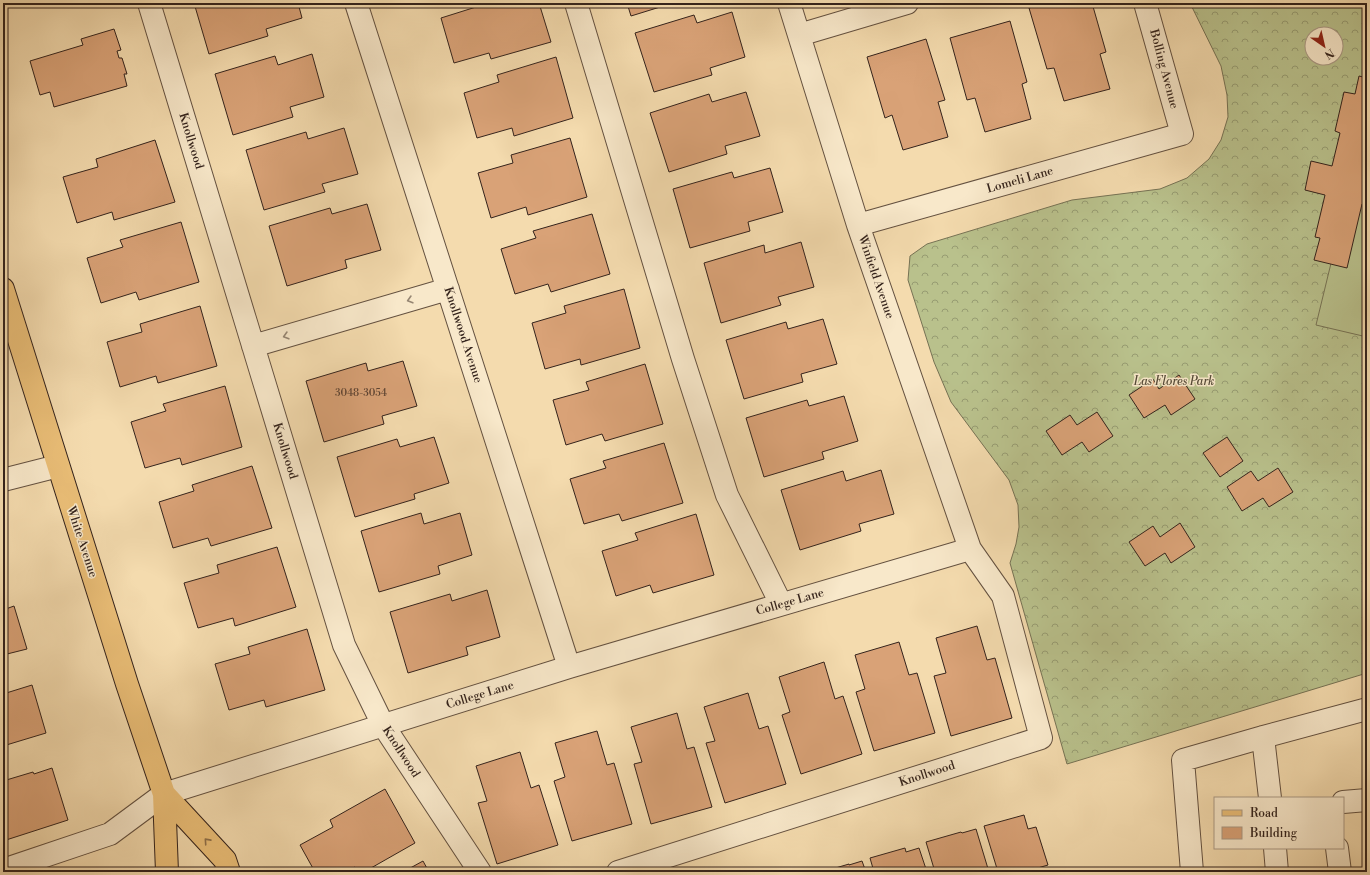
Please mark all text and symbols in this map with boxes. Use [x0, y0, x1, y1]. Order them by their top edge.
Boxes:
north arrow [1304, 26, 1344, 66]
street label: Bolling Avenue [1146, 27, 1182, 110]
text: N [1321, 45, 1337, 62]
street label: Knollwood [175, 111, 207, 171]
street label: Lomeli Lane [985, 163, 1055, 197]
street label: Winfield Avenue [854, 232, 897, 321]
street label: Knollwood Avenue [440, 285, 486, 385]
one-way arrow [407, 295, 414, 304]
one-way arrow [282, 332, 289, 340]
park label: Las Flores Park [1133, 374, 1214, 389]
house number: 3048-3054 [335, 387, 387, 399]
street label: Knollwood [269, 421, 301, 481]
street label: White Avenue [63, 503, 101, 580]
street label: College Lane [754, 585, 826, 619]
street label: College Lane [444, 678, 516, 712]
street label: Knollwood [379, 724, 423, 781]
street label: Knollwood [897, 758, 957, 790]
legend [1214, 797, 1344, 849]
text: Road [1250, 806, 1278, 821]
text: Building [1249, 826, 1298, 841]
one-way arrow [205, 838, 212, 845]

